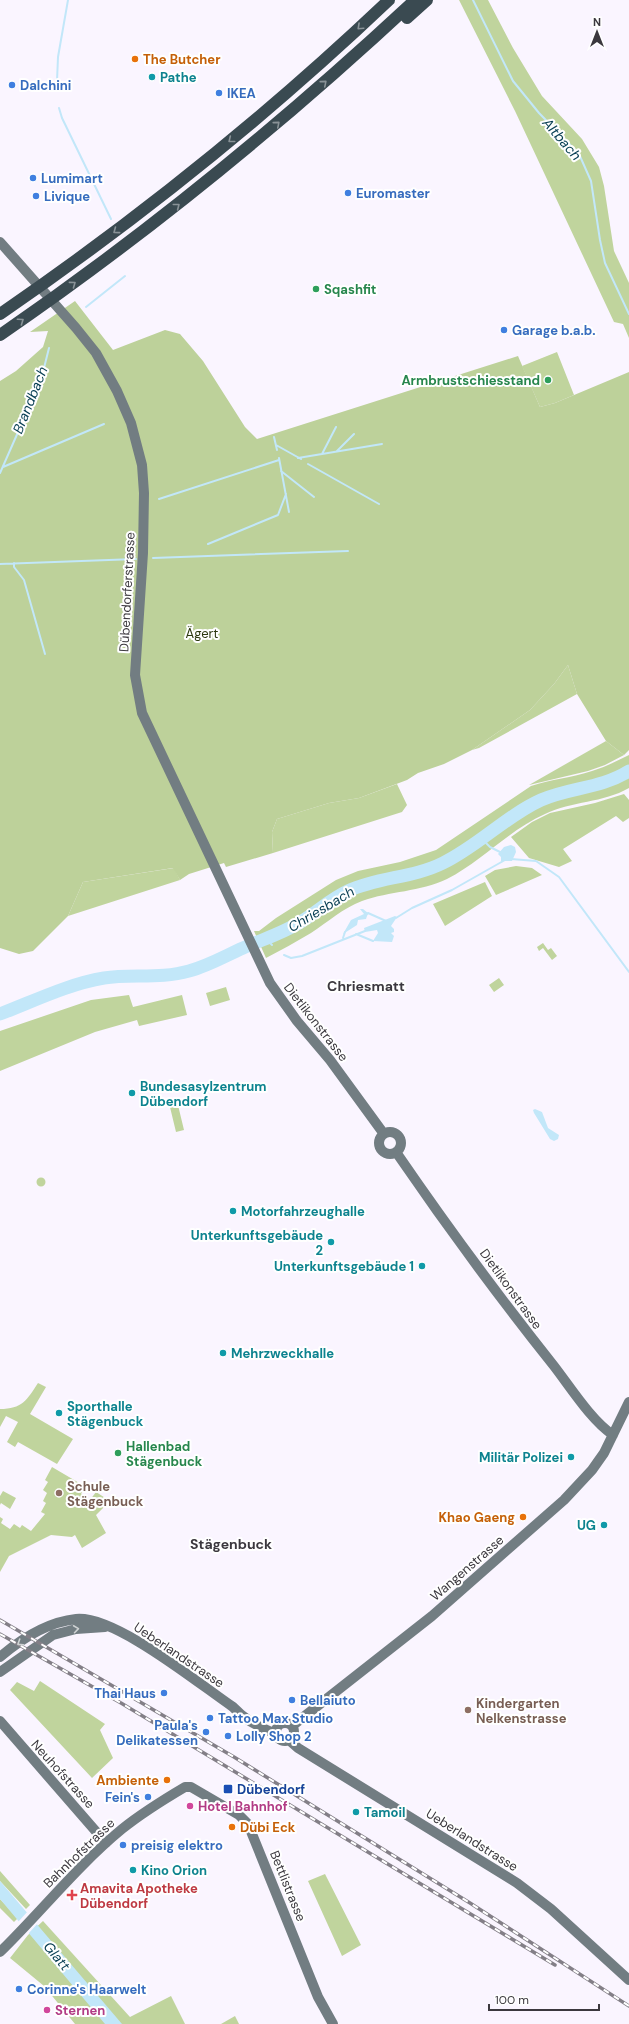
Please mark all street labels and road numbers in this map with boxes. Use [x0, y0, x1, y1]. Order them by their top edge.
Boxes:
street label: Dübendorferstrasse [115, 532, 139, 652]
street label: Dietlikonstrasse [280, 979, 352, 1065]
street label: Dietlikonstrasse [476, 1245, 546, 1333]
street label: Wangenstrasse [427, 1531, 507, 1605]
street label: Ueberlandstrasse [131, 1618, 227, 1692]
street label: Neuhofstrasse [28, 1736, 98, 1812]
street label: Ueberlandstrasse [423, 1805, 521, 1875]
street label: Bahnhofstrasse [40, 1815, 118, 1891]
street label: Bettlistrasse [266, 1848, 310, 1924]

